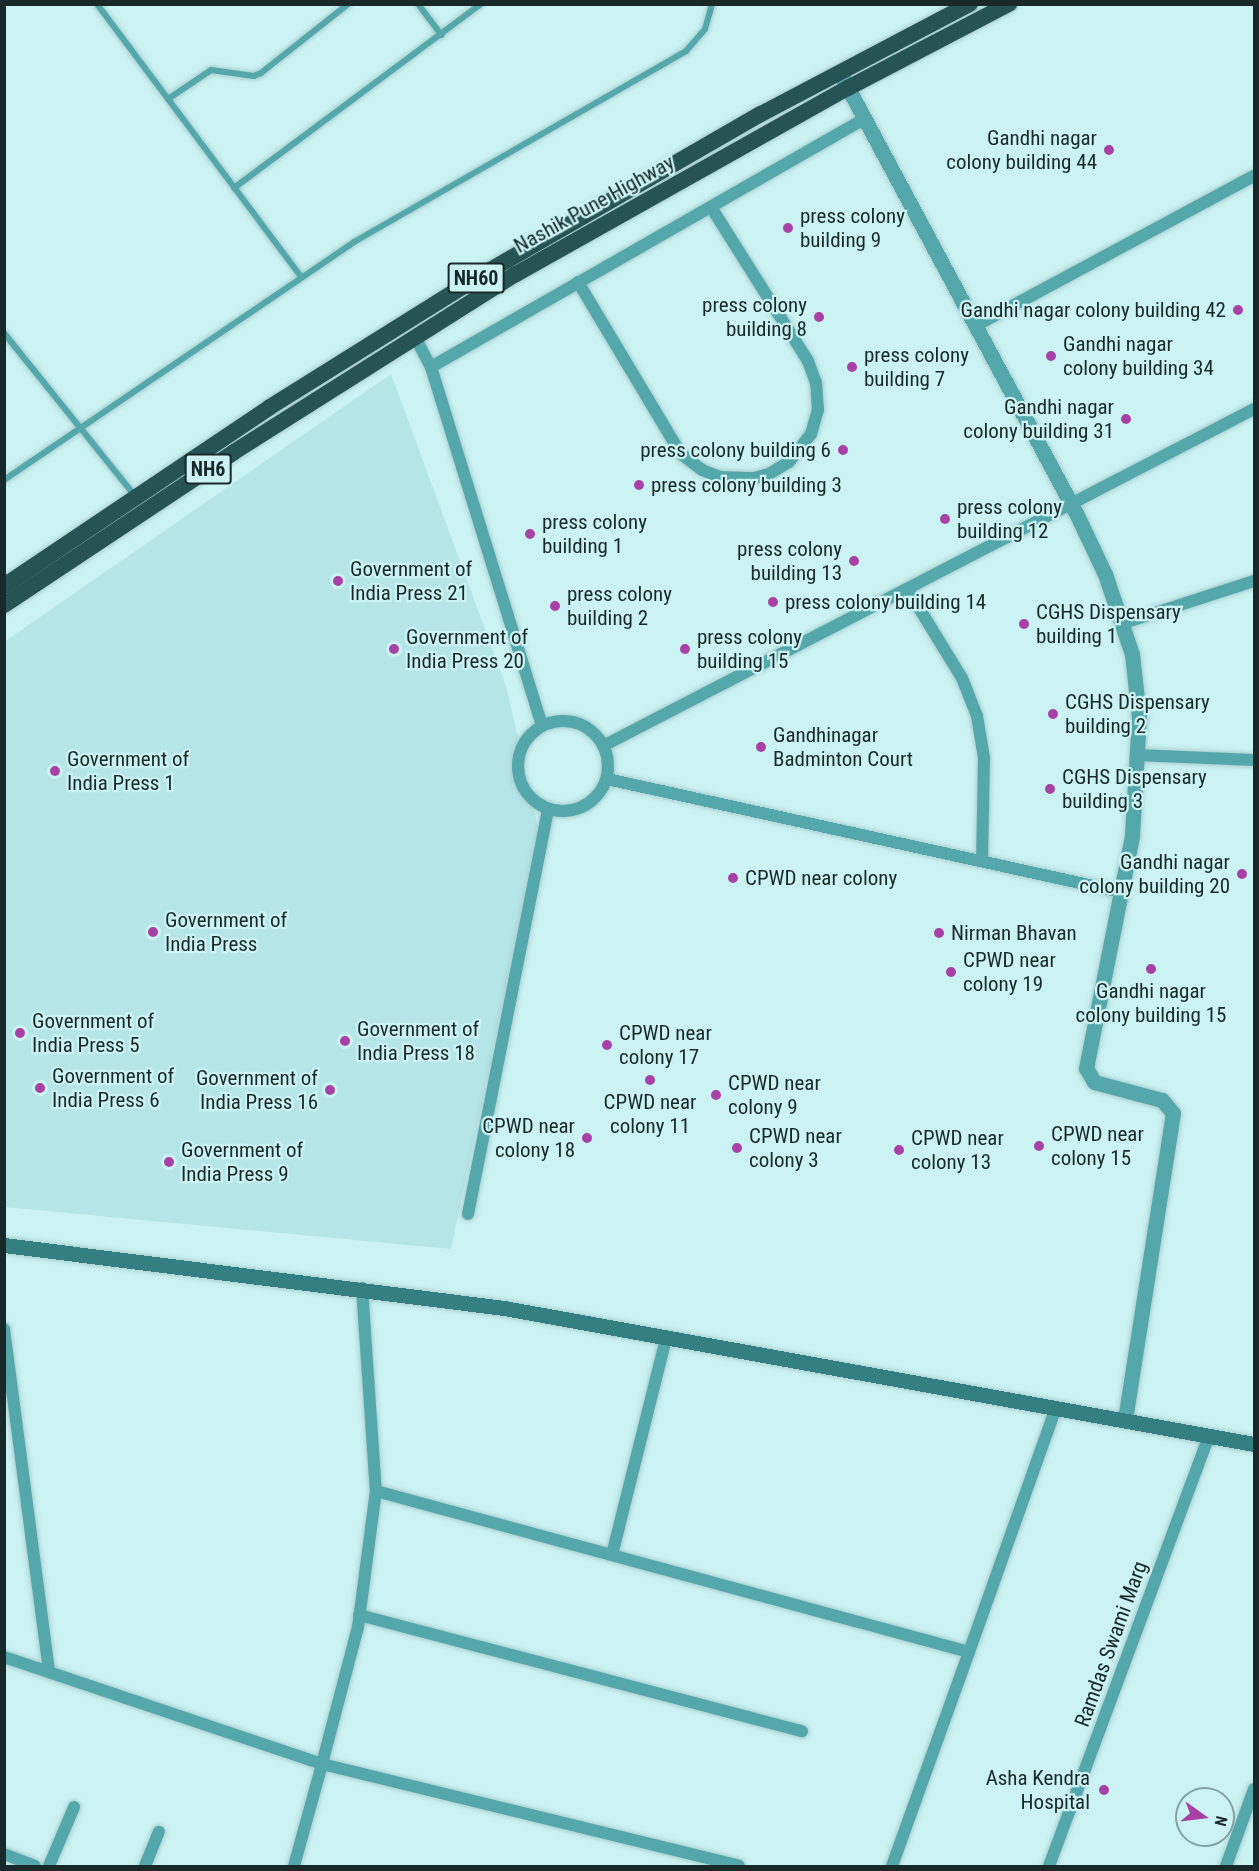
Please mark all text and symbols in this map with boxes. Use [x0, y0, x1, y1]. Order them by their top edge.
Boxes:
place label: Gandhi nagar colony building 44 [946, 125, 1097, 175]
marker: Gandhi nagar colony building 44 [1102, 143, 1116, 157]
street label: Nashik Pune Highway [510, 150, 678, 258]
place label: press colony building 9 [800, 203, 905, 253]
marker: press colony building 9 [781, 221, 795, 235]
road number: NH60 [448, 261, 504, 295]
place label: press colony building 8 [702, 292, 807, 342]
place label: Gandhi nagar colony building 42 [960, 297, 1226, 323]
marker: Gandhi nagar colony building 42 [1231, 303, 1245, 317]
marker: press colony building 8 [812, 310, 826, 324]
place label: Gandhi nagar colony building 34 [1063, 331, 1214, 381]
place label: press colony building 7 [864, 342, 969, 392]
marker: Gandhi nagar colony building 34 [1044, 349, 1058, 363]
marker: press colony building 7 [845, 360, 859, 374]
place label: Gandhi nagar colony building 31 [963, 394, 1114, 444]
marker: Gandhi nagar colony building 31 [1119, 412, 1133, 426]
place label: press colony building 6 [640, 437, 831, 463]
marker: press colony building 6 [836, 443, 850, 457]
road number: NH6 [184, 452, 232, 486]
place label: press colony building 3 [651, 472, 842, 498]
marker: press colony building 3 [632, 478, 646, 492]
place label: press colony building 12 [957, 494, 1062, 544]
place label: press colony building 1 [542, 509, 647, 559]
marker: press colony building 12 [938, 512, 952, 526]
marker: press colony building 1 [523, 527, 537, 541]
place label: press colony building 13 [737, 536, 842, 586]
marker: press colony building 13 [847, 554, 861, 568]
place label: Government of India Press 21 [350, 556, 472, 606]
marker: Government of India Press 21 [331, 574, 345, 588]
place label: press colony building 2 [567, 581, 672, 631]
place label: press colony building 14 [785, 589, 986, 615]
marker: press colony building 14 [766, 595, 780, 609]
marker: press colony building 2 [548, 599, 562, 613]
place label: CGHS Dispensary building 1 [1036, 599, 1181, 649]
marker: CGHS Dispensary building 1 [1017, 617, 1031, 631]
place label: Government of India Press 20 [406, 624, 528, 674]
place label: press colony building 15 [697, 624, 802, 674]
marker: Government of India Press 20 [387, 642, 401, 656]
marker: press colony building 15 [678, 642, 692, 656]
place label: CGHS Dispensary building 2 [1065, 689, 1210, 739]
marker: CGHS Dispensary building 2 [1046, 707, 1060, 721]
place label: Gandhinagar Badminton Court [773, 722, 913, 772]
marker: Gandhinagar Badminton Court [754, 740, 768, 754]
place label: Government of India Press 1 [67, 746, 189, 796]
marker: Government of India Press 1 [48, 764, 62, 778]
place label: CGHS Dispensary building 3 [1062, 764, 1207, 814]
marker: CGHS Dispensary building 3 [1043, 782, 1057, 796]
place label: Gandhi nagar colony building 20 [1079, 849, 1230, 899]
place label: CPWD near colony [745, 865, 897, 891]
marker: Gandhi nagar colony building 20 [1235, 867, 1249, 881]
marker: CPWD near colony [726, 871, 740, 885]
place label: Government of India Press [165, 907, 287, 957]
place label: Nirman Bhavan [951, 920, 1077, 946]
marker: Government of India Press [146, 925, 160, 939]
marker: Nirman Bhavan [932, 926, 946, 940]
place label: CPWD near colony 19 [963, 947, 1056, 997]
marker: Gandhi nagar colony building 15 [1144, 962, 1158, 976]
marker: CPWD near colony 19 [944, 965, 958, 979]
place label: Gandhi nagar colony building 15 [1076, 978, 1226, 1028]
place label: Government of India Press 5 [32, 1008, 154, 1058]
place label: Government of India Press 18 [357, 1016, 479, 1066]
place label: CPWD near colony 17 [619, 1020, 712, 1070]
marker: Government of India Press 5 [13, 1026, 27, 1040]
marker: Government of India Press 18 [338, 1034, 352, 1048]
marker: CPWD near colony 17 [600, 1038, 614, 1052]
place label: Government of India Press 6 [52, 1063, 174, 1113]
place label: Government of India Press 16 [196, 1065, 318, 1115]
place label: CPWD near colony 9 [728, 1070, 821, 1120]
marker: CPWD near colony 11 [643, 1073, 657, 1087]
marker: Government of India Press 6 [33, 1081, 47, 1095]
marker: Government of India Press 16 [323, 1083, 337, 1097]
marker: CPWD near colony 9 [709, 1088, 723, 1102]
place label: CPWD near colony 11 [604, 1089, 696, 1139]
place label: CPWD near colony 18 [482, 1113, 575, 1163]
place label: CPWD near colony 15 [1051, 1121, 1144, 1171]
place label: CPWD near colony 3 [749, 1123, 842, 1173]
place label: CPWD near colony 13 [911, 1125, 1004, 1175]
marker: CPWD near colony 18 [580, 1131, 594, 1145]
place label: Government of India Press 9 [181, 1137, 303, 1187]
marker: CPWD near colony 15 [1032, 1139, 1046, 1153]
marker: CPWD near colony 3 [730, 1141, 744, 1155]
marker: CPWD near colony 13 [892, 1143, 906, 1157]
marker: Government of India Press 9 [162, 1155, 176, 1169]
street label: Ramdas Swami Marg [1069, 1558, 1153, 1730]
place label: Asha Kendra Hospital [986, 1765, 1090, 1815]
marker: Asha Kendra Hospital [1095, 1781, 1113, 1799]
north arrow [1175, 1787, 1235, 1847]
text: N [1211, 1814, 1231, 1828]

